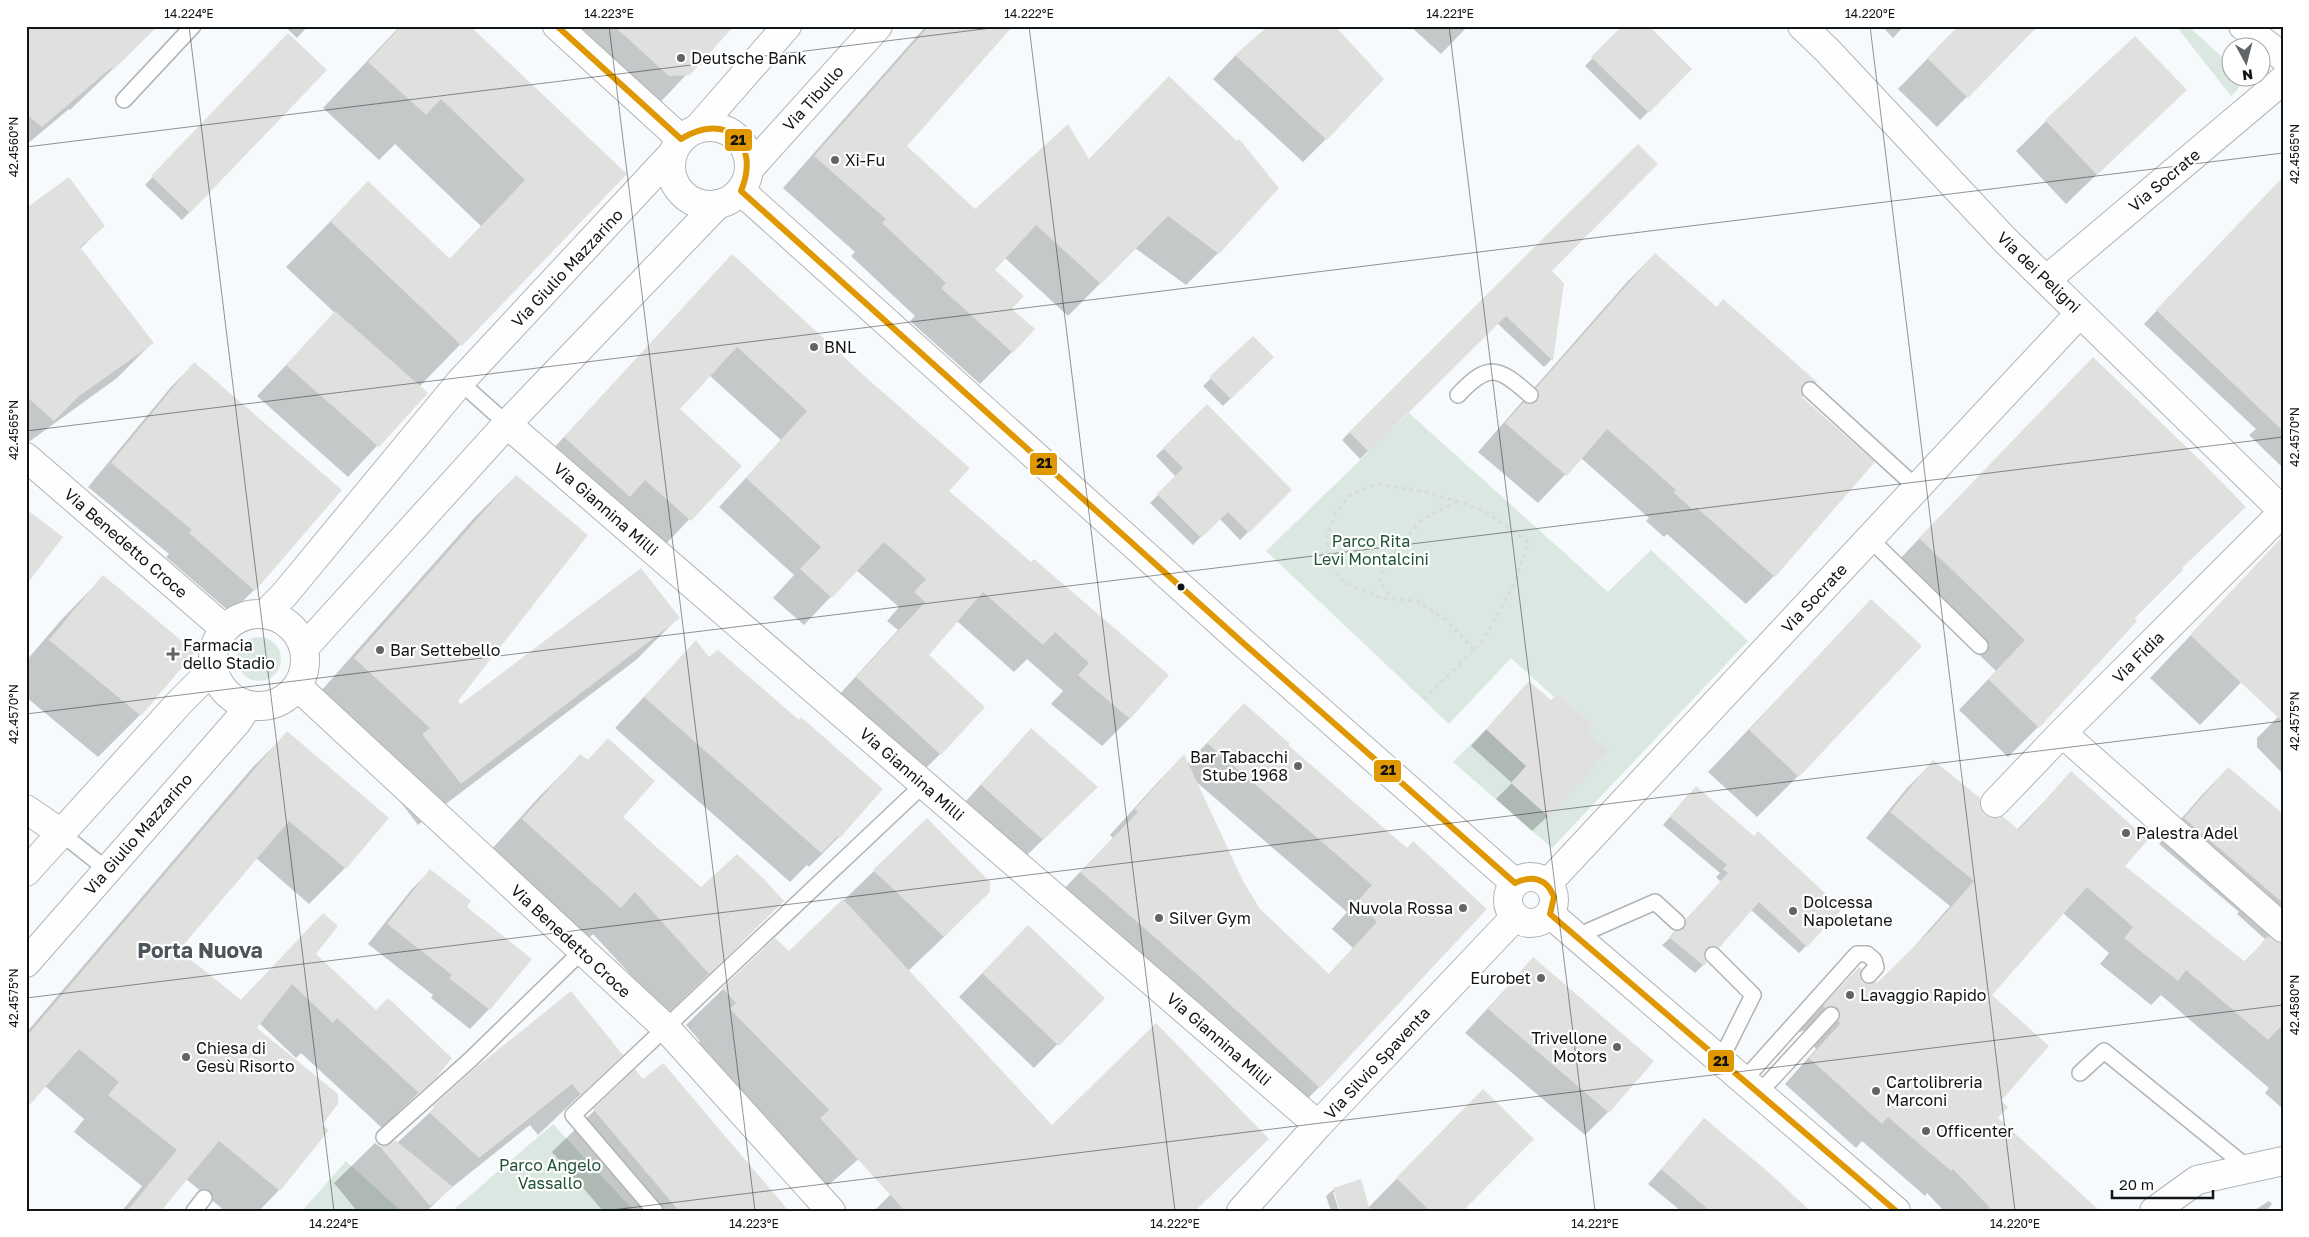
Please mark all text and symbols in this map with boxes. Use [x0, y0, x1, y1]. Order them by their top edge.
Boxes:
text: 14.224°E [164, 6, 214, 21]
text: 14.223°E [584, 6, 634, 21]
text: 14.222°E [1004, 6, 1054, 21]
text: 14.221°E [1426, 6, 1474, 21]
text: 14.220°E [1845, 6, 1895, 21]
north arrow [2222, 38, 2272, 88]
place label: Deutsche Bank [691, 48, 807, 68]
marker: Deutsche Bank [675, 52, 687, 64]
street label: Via Tibullo [778, 61, 848, 135]
text: N [2241, 66, 2254, 84]
text: 42.4560°N [6, 117, 21, 177]
text: 42.4565°N [2287, 124, 2302, 184]
line badge: 21 [724, 128, 753, 152]
text: 21 [730, 131, 746, 148]
street label: Via Socrate [2124, 144, 2204, 216]
place label: Xi-Fu [845, 150, 885, 170]
marker: Xi-Fu [829, 154, 841, 166]
street label: Via Giulio Mazzarino [507, 205, 627, 331]
street label: Via dei Peligni [1993, 227, 2085, 317]
place label: BNL [824, 337, 856, 357]
marker: BNL [808, 341, 820, 353]
text: 42.4565°N [6, 400, 21, 460]
text: 42.4570°N [2287, 407, 2302, 467]
line badge: 21 [1029, 452, 1058, 476]
text: 21 [1036, 454, 1052, 471]
street label: Via Giannina Milli [550, 458, 662, 560]
street label: Via Benedetto Croce [60, 484, 192, 602]
park label: Parco Rita Levi Montalcini [1313, 531, 1429, 569]
street label: Via Socrate [1777, 559, 1851, 637]
unlabelled marker [1176, 582, 1186, 592]
street label: Via Fidia [2108, 627, 2168, 687]
place label: Farmacia dello Stadio [183, 635, 275, 673]
place label: Bar Settebello [390, 640, 500, 660]
marker: Bar Settebello [374, 644, 386, 656]
marker: Farmacia dello Stadio [167, 648, 179, 660]
text: 42.4570°N [6, 684, 21, 744]
text: 42.4575°N [2287, 691, 2302, 751]
street label: Via Giannina Milli [856, 723, 968, 825]
place label: Bar Tabacchi Stube 1968 [1190, 747, 1288, 785]
line badge: 21 [1373, 759, 1402, 783]
marker: Bar Tabacchi Stube 1968 [1292, 760, 1304, 772]
text: 21 [1380, 761, 1396, 778]
street label: Via Giulio Mazzarino [80, 769, 196, 899]
place label: Palestra Adel [2136, 823, 2238, 843]
marker: Palestra Adel [2120, 827, 2132, 839]
street label: Via Benedetto Croce [507, 880, 635, 1002]
place label: Dolcessa Napoletane [1803, 892, 1892, 930]
place label: Nuvola Rossa [1348, 898, 1453, 918]
marker: Nuvola Rossa [1457, 902, 1469, 914]
marker: Dolcessa Napoletane [1787, 905, 1799, 917]
place label: Silver Gym [1169, 908, 1251, 928]
marker: Silver Gym [1153, 912, 1165, 924]
district label: Porta Nuova [137, 937, 263, 963]
text: 42.4575°N [6, 968, 21, 1028]
place label: Eurobet [1470, 968, 1531, 988]
marker: Eurobet [1535, 972, 1547, 984]
text: 42.4580°N [2287, 975, 2302, 1035]
place label: Lavaggio Rapido [1860, 985, 1986, 1005]
street label: Via Giannina Milli [1163, 988, 1275, 1090]
marker: Lavaggio Rapido [1844, 989, 1856, 1001]
street label: Via Silvio Spaventa [1320, 1003, 1434, 1123]
place label: Trivellone Motors [1531, 1028, 1607, 1066]
place label: Chiesa di Gesù Risorto [196, 1038, 295, 1076]
marker: Trivellone Motors [1611, 1041, 1623, 1053]
line badge: 21 [1707, 1049, 1735, 1073]
marker: Chiesa di Gesù Risorto [180, 1051, 192, 1063]
text: 21 [1713, 1052, 1729, 1069]
place label: Cartolibreria Marconi [1886, 1072, 1983, 1110]
marker: Cartolibreria Marconi [1870, 1085, 1882, 1097]
place label: Officenter [1936, 1121, 2014, 1141]
marker: Officenter [1920, 1125, 1932, 1137]
park label: Parco Angelo Vassallo [499, 1155, 601, 1193]
scale bar [2112, 1167, 2213, 1199]
text: 20 m [2119, 1175, 2154, 1193]
text: 14.224°E [309, 1216, 359, 1231]
text: 14.223°E [729, 1216, 779, 1231]
text: 14.222°E [1150, 1216, 1200, 1231]
text: 14.221°E [1571, 1216, 1619, 1231]
text: 14.220°E [1990, 1216, 2040, 1231]

